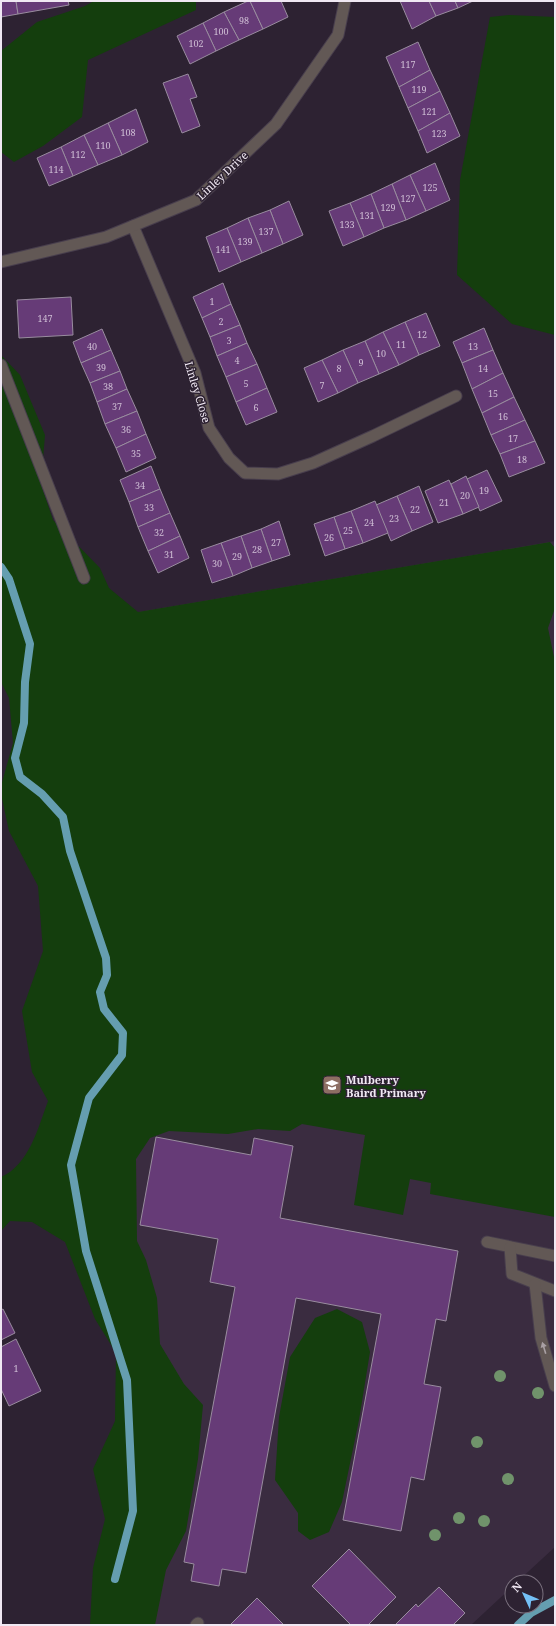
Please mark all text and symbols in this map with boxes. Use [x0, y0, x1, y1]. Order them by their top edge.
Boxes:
house number: 98 [239, 14, 249, 27]
house number: 100 [213, 25, 229, 38]
house number: 102 [188, 37, 204, 50]
house number: 117 [400, 58, 416, 71]
house number: 119 [411, 83, 427, 96]
house number: 121 [421, 105, 437, 118]
house number: 108 [120, 126, 136, 139]
house number: 123 [431, 127, 447, 140]
house number: 110 [95, 139, 111, 152]
street label: Linley Drive [193, 147, 251, 203]
house number: 112 [70, 148, 86, 161]
house number: 114 [48, 163, 64, 176]
house number: 125 [422, 181, 438, 194]
house number: 127 [400, 192, 416, 205]
house number: 129 [380, 201, 396, 214]
house number: 131 [359, 209, 375, 222]
house number: 133 [339, 218, 355, 231]
house number: 137 [258, 225, 274, 238]
house number: 139 [237, 235, 253, 248]
house number: 141 [215, 243, 231, 256]
house number: 1 [209, 295, 215, 308]
house number: 147 [37, 312, 53, 325]
house number: 2 [218, 315, 224, 328]
house number: 12 [417, 328, 427, 341]
house number: 3 [226, 334, 232, 347]
house number: 11 [396, 338, 406, 351]
house number: 40 [87, 340, 97, 353]
house number: 13 [468, 340, 478, 353]
house number: 10 [376, 347, 386, 360]
house number: 4 [234, 354, 240, 367]
house number: 9 [358, 356, 364, 369]
street label: Linley Close [182, 360, 214, 425]
house number: 39 [96, 361, 106, 374]
house number: 8 [336, 362, 342, 375]
house number: 14 [478, 362, 488, 375]
house number: 5 [243, 377, 249, 390]
house number: 7 [319, 379, 325, 392]
house number: 38 [103, 380, 113, 393]
house number: 15 [488, 387, 498, 400]
house number: 37 [112, 400, 122, 413]
house number: 6 [253, 401, 259, 414]
house number: 16 [498, 410, 508, 423]
house number: 36 [121, 423, 131, 436]
house number: 17 [508, 432, 518, 445]
house number: 35 [131, 447, 141, 460]
house number: 18 [517, 453, 527, 466]
house number: 34 [135, 479, 145, 492]
house number: 19 [479, 484, 489, 497]
house number: 20 [460, 489, 470, 502]
house number: 21 [439, 496, 449, 509]
house number: 33 [144, 501, 154, 514]
house number: 22 [410, 503, 420, 516]
house number: 23 [389, 512, 399, 525]
house number: 24 [364, 516, 374, 529]
house number: 25 [343, 524, 353, 537]
house number: 32 [154, 526, 164, 539]
house number: 26 [324, 531, 334, 544]
house number: 27 [271, 536, 281, 549]
house number: 28 [252, 543, 262, 556]
house number: 31 [164, 548, 174, 561]
house number: 29 [232, 550, 242, 563]
house number: 30 [212, 557, 222, 570]
place label: Mulberry Baird Primary [346, 1072, 426, 1100]
school or university icon: Mulberry Baird Primary [321, 1074, 343, 1096]
one-way arrow [541, 1342, 547, 1354]
house number: 1 [13, 1362, 19, 1375]
north arrow [504, 1574, 544, 1614]
text: N [508, 1578, 525, 1595]

